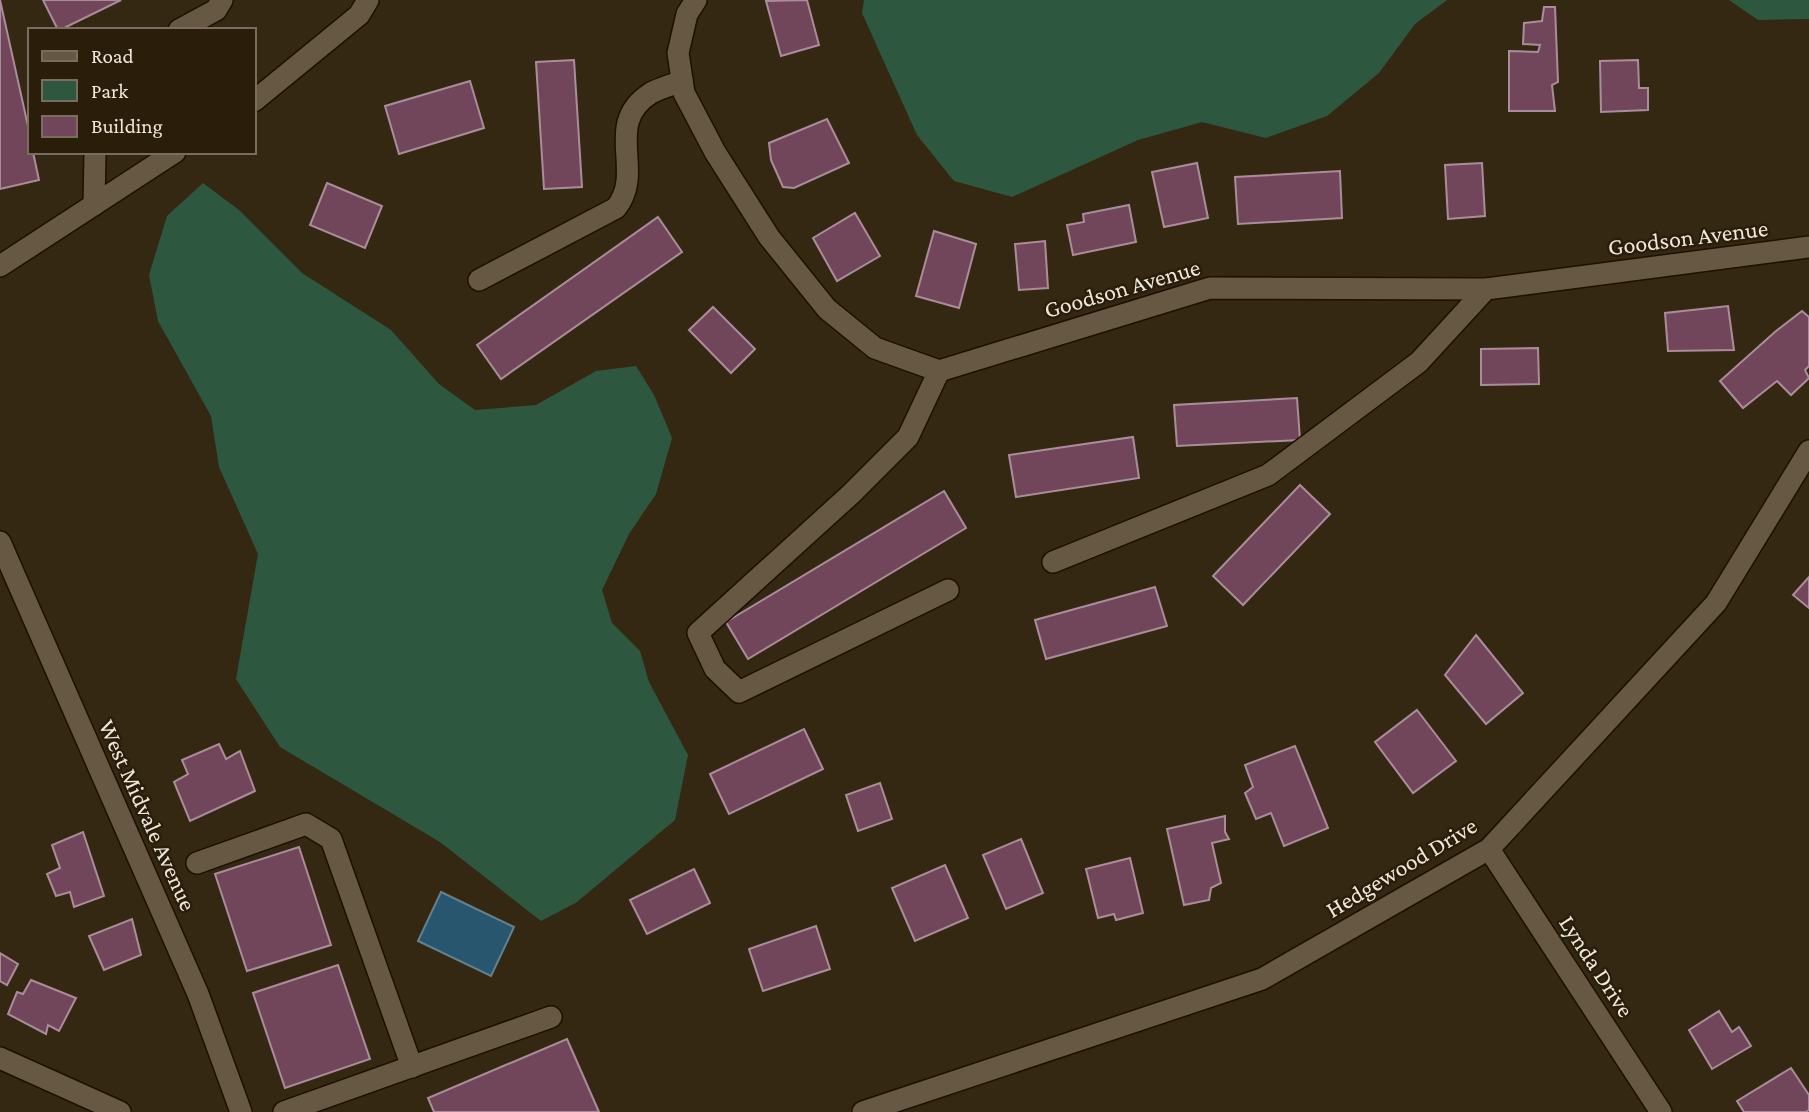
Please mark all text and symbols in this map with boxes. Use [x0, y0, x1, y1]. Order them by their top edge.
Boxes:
legend [28, 28, 256, 154]
text: Road [91, 44, 134, 68]
text: Park [91, 79, 128, 103]
text: Building [91, 114, 163, 138]
street label: Goodson Avenue [1606, 214, 1770, 260]
street label: Goodson Avenue [1041, 253, 1203, 323]
street label: West Midvale Avenue [94, 715, 202, 915]
street label: Hedgewood Drive [1321, 811, 1481, 923]
street label: Lynda Drive [1554, 910, 1640, 1022]

